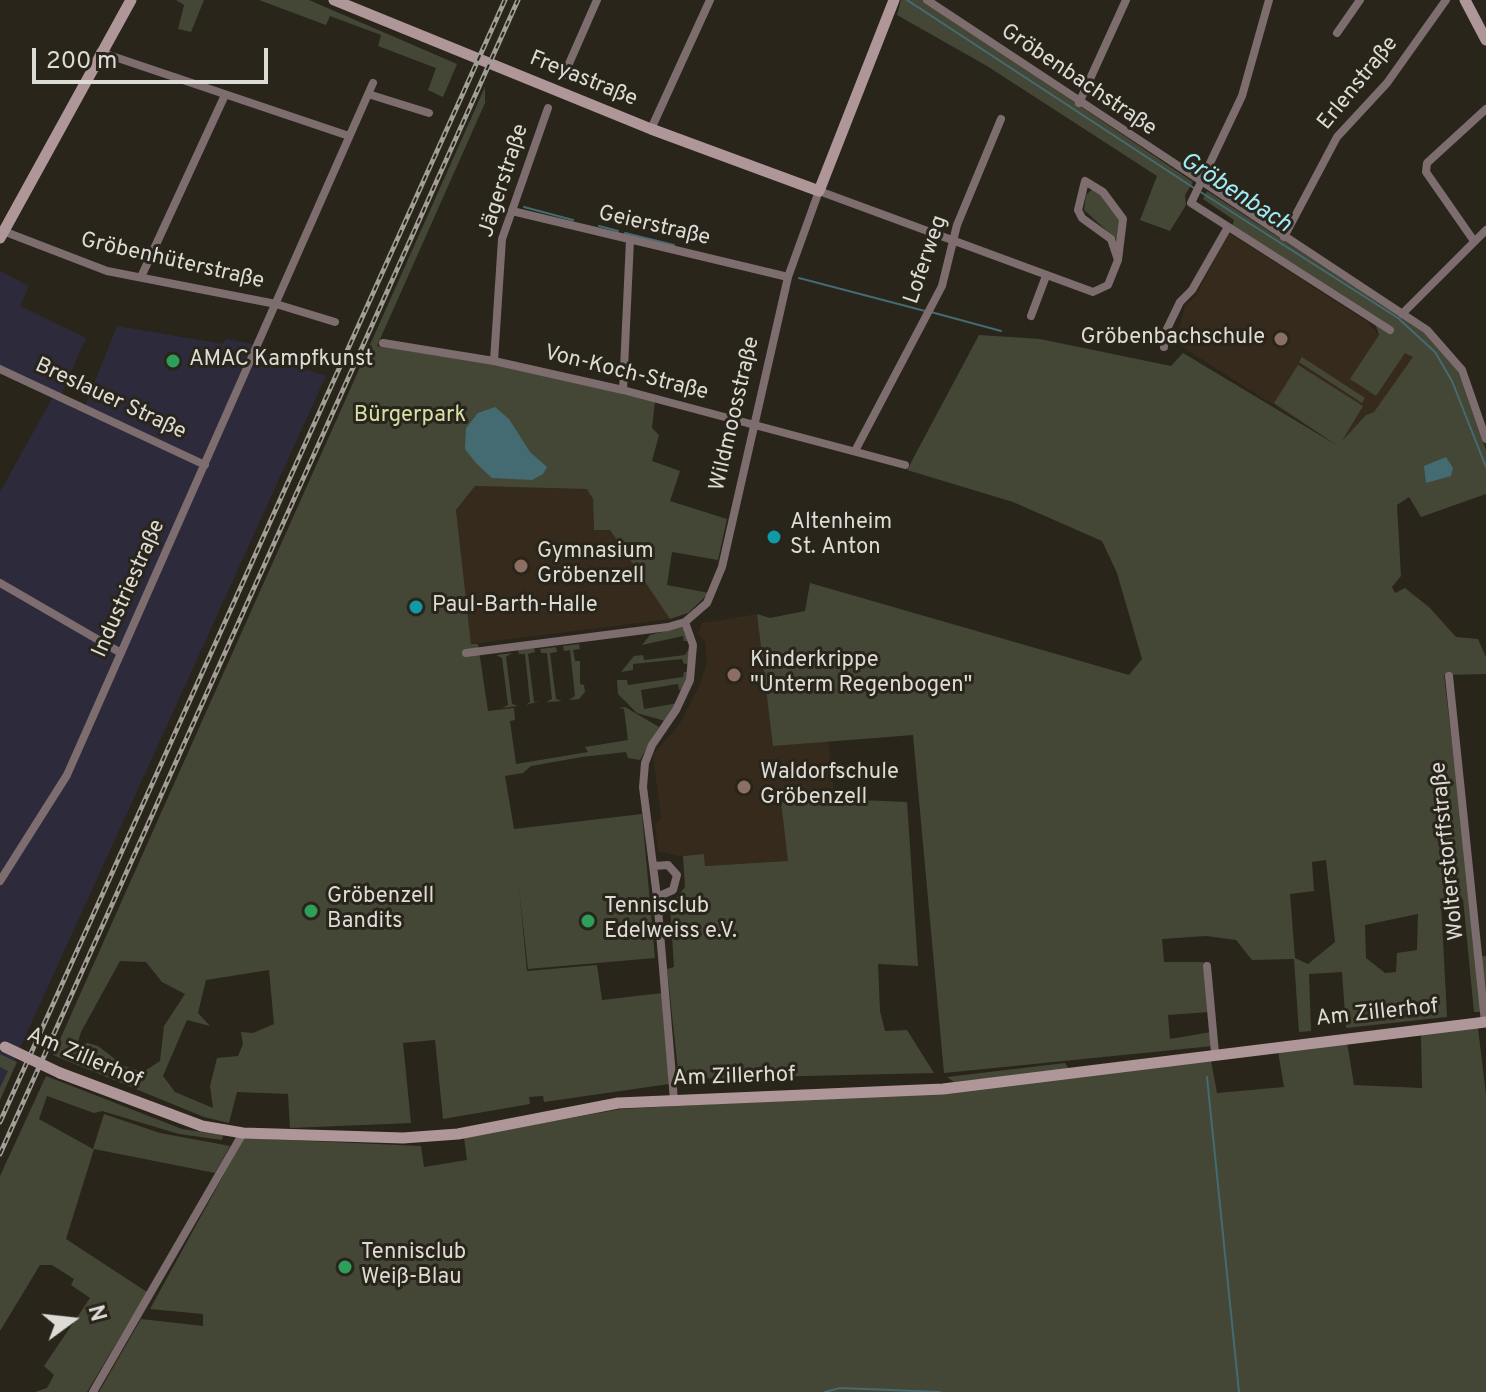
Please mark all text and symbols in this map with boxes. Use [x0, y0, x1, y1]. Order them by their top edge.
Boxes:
street label: Gröbenbachstraße [995, 19, 1161, 143]
scale bar [36, 32, 272, 82]
street label: Erlenstraße [1313, 32, 1405, 136]
street label: Freyastraße [525, 46, 641, 114]
text: 200 m [46, 47, 117, 77]
street label: Jägerstraße [474, 121, 536, 241]
water label: Gröbenbach [1174, 147, 1296, 241]
street label: Geierstraße [595, 201, 713, 253]
street label: Loferweg [900, 212, 954, 308]
street label: Gröbenhüterstraße [78, 228, 266, 296]
place label: Gröbenbachschule [1080, 326, 1265, 352]
marker: Gröbenbachschule [1272, 330, 1290, 348]
street label: Wildmoosstraße [705, 334, 767, 494]
street label: Von-Koch-Straße [541, 341, 711, 407]
place label: AMAC Kampfkunst [189, 348, 373, 374]
marker: AMAC Kampfkunst [164, 352, 182, 370]
street label: Breslauer Straße [30, 353, 190, 447]
park label: Bürgerpark [354, 404, 466, 430]
place label: Altenheim St. Anton [790, 511, 892, 562]
street label: Industriestraße [88, 516, 172, 662]
marker: Altenheim St. Anton [765, 528, 783, 546]
place label: Gymnasium Gröbenzell [537, 540, 654, 592]
marker: Gymnasium Gröbenzell [512, 557, 530, 575]
place label: Paul-Barth-Halle [432, 594, 598, 620]
marker: Paul-Barth-Halle [407, 598, 425, 616]
place label: Kinderkrippe "Unterm Regenbogen" [750, 649, 972, 700]
marker: Kinderkrippe "Unterm Regenbogen" [725, 666, 743, 684]
street label: Wolterstorffstraße [1426, 760, 1472, 942]
place label: Waldorfschule Gröbenzell [760, 761, 899, 812]
marker: Waldorfschule Gröbenzell [735, 778, 753, 796]
place label: Gröbenzell Bandits [327, 885, 434, 936]
place label: Tennisclub Edelweiss e.V. [604, 895, 737, 946]
marker: Gröbenzell Bandits [302, 902, 320, 920]
marker: Tennisclub Edelweiss e.V. [579, 912, 597, 930]
street label: Am Zillerhof [1315, 994, 1439, 1034]
street label: Am Zillerhof [22, 1023, 146, 1095]
street label: Am Zillerhof [672, 1063, 796, 1093]
place label: Tennisclub Weiß-Blau [361, 1241, 466, 1292]
marker: Tennisclub Weiß-Blau [336, 1258, 354, 1276]
north arrow [32, 1280, 112, 1360]
text: N [81, 1303, 111, 1325]

